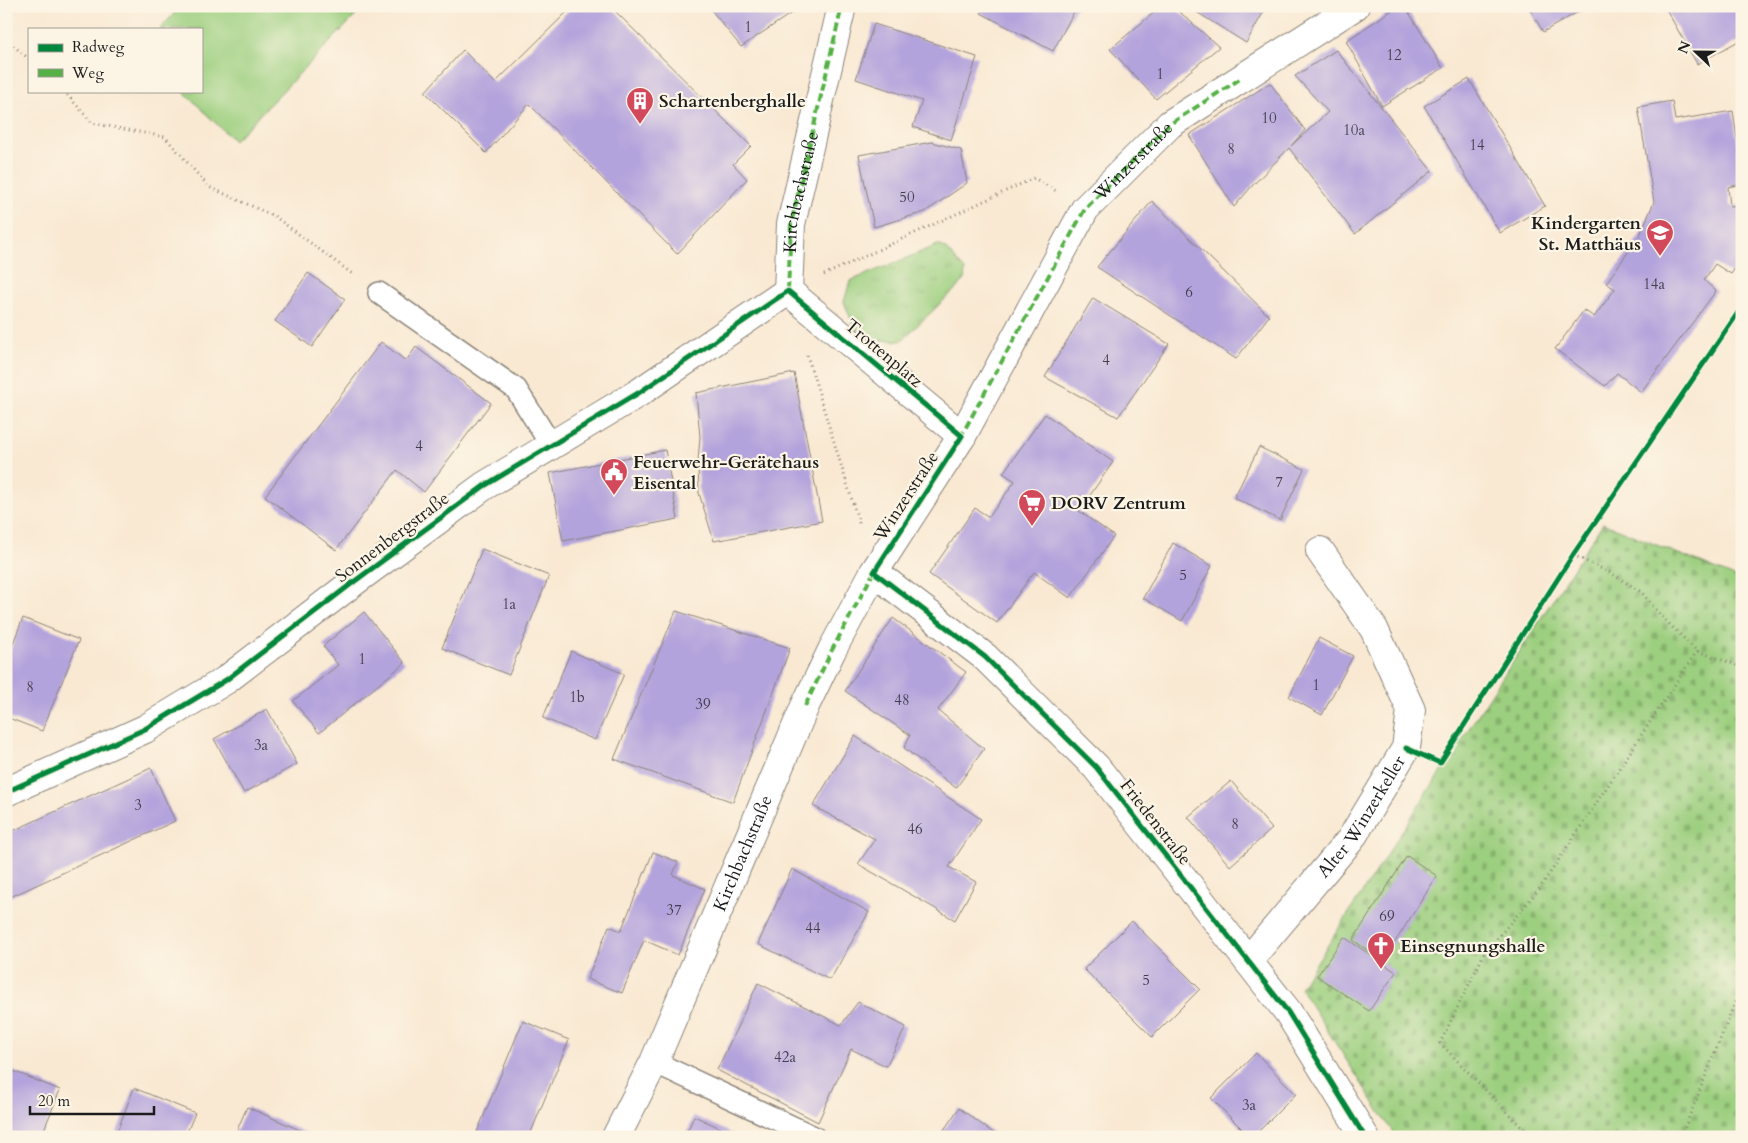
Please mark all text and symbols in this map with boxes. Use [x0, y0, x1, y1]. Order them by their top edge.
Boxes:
house number: 1 [744, 17, 752, 37]
legend [28, 28, 202, 92]
north arrow [1670, 28, 1720, 78]
text: Radweg [72, 37, 125, 57]
text: N [1673, 38, 1695, 57]
house number: 12 [1386, 45, 1402, 65]
text: Weg [71, 63, 104, 83]
house number: 1 [1156, 64, 1164, 84]
building icon: Schartenberghalle [625, 86, 655, 125]
place label: Schartenberghalle [659, 89, 806, 114]
house number: 10 [1261, 108, 1277, 128]
street label: Winzerstraße [1088, 116, 1179, 207]
house number: 10a [1343, 120, 1365, 140]
street label: Kirchbachstraße [778, 129, 825, 253]
house number: 14 [1469, 135, 1485, 155]
house number: 8 [1227, 139, 1235, 159]
house number: 50 [899, 187, 915, 207]
place label: Kindergarten St. Matthäus [1531, 211, 1641, 257]
school or university icon: Kindergarten St. Matthäus [1645, 218, 1675, 257]
house number: 14a [1643, 274, 1665, 294]
house number: 6 [1185, 282, 1193, 302]
street label: Trottenplatz [839, 313, 928, 393]
house number: 4 [1102, 350, 1110, 370]
house number: 4 [415, 436, 423, 456]
street label: Winzerstraße [867, 446, 945, 547]
place label: Feuerwehr-Gerätehaus Eisental [633, 450, 819, 496]
public building icon: Feuerwehr-Gerätehaus Eisental [599, 457, 629, 496]
house number: 7 [1275, 472, 1283, 492]
street label: Sonnenbergstraße [330, 486, 455, 589]
supermarket icon: DORV Zentrum [1017, 488, 1047, 527]
place label: DORV Zentrum [1051, 491, 1186, 516]
house number: 5 [1179, 565, 1187, 585]
house number: 1a [502, 594, 517, 614]
house number: 1 [358, 649, 366, 669]
house number: 1 [1312, 675, 1320, 695]
house number: 8 [26, 677, 34, 697]
house number: 1b [569, 687, 585, 707]
house number: 48 [894, 690, 910, 710]
house number: 39 [695, 694, 711, 714]
house number: 3a [254, 735, 269, 755]
street label: Alter Winzerkeller [1312, 751, 1412, 883]
street label: Friedenstraße [1114, 774, 1197, 871]
street label: Kirchbachstraße [707, 791, 779, 915]
house number: 3 [134, 795, 142, 815]
house number: 8 [1231, 814, 1239, 834]
house number: 46 [907, 819, 923, 839]
house number: 37 [666, 900, 682, 920]
house number: 69 [1379, 906, 1395, 926]
house number: 44 [805, 918, 821, 938]
church icon: Einsegnungshalle [1366, 931, 1396, 970]
place label: Einsegnungshalle [1400, 934, 1545, 959]
house number: 5 [1142, 970, 1150, 990]
house number: 42a [774, 1047, 796, 1067]
scale bar [30, 1083, 154, 1115]
text: 20 m [38, 1091, 70, 1111]
house number: 3a [1242, 1095, 1257, 1115]

